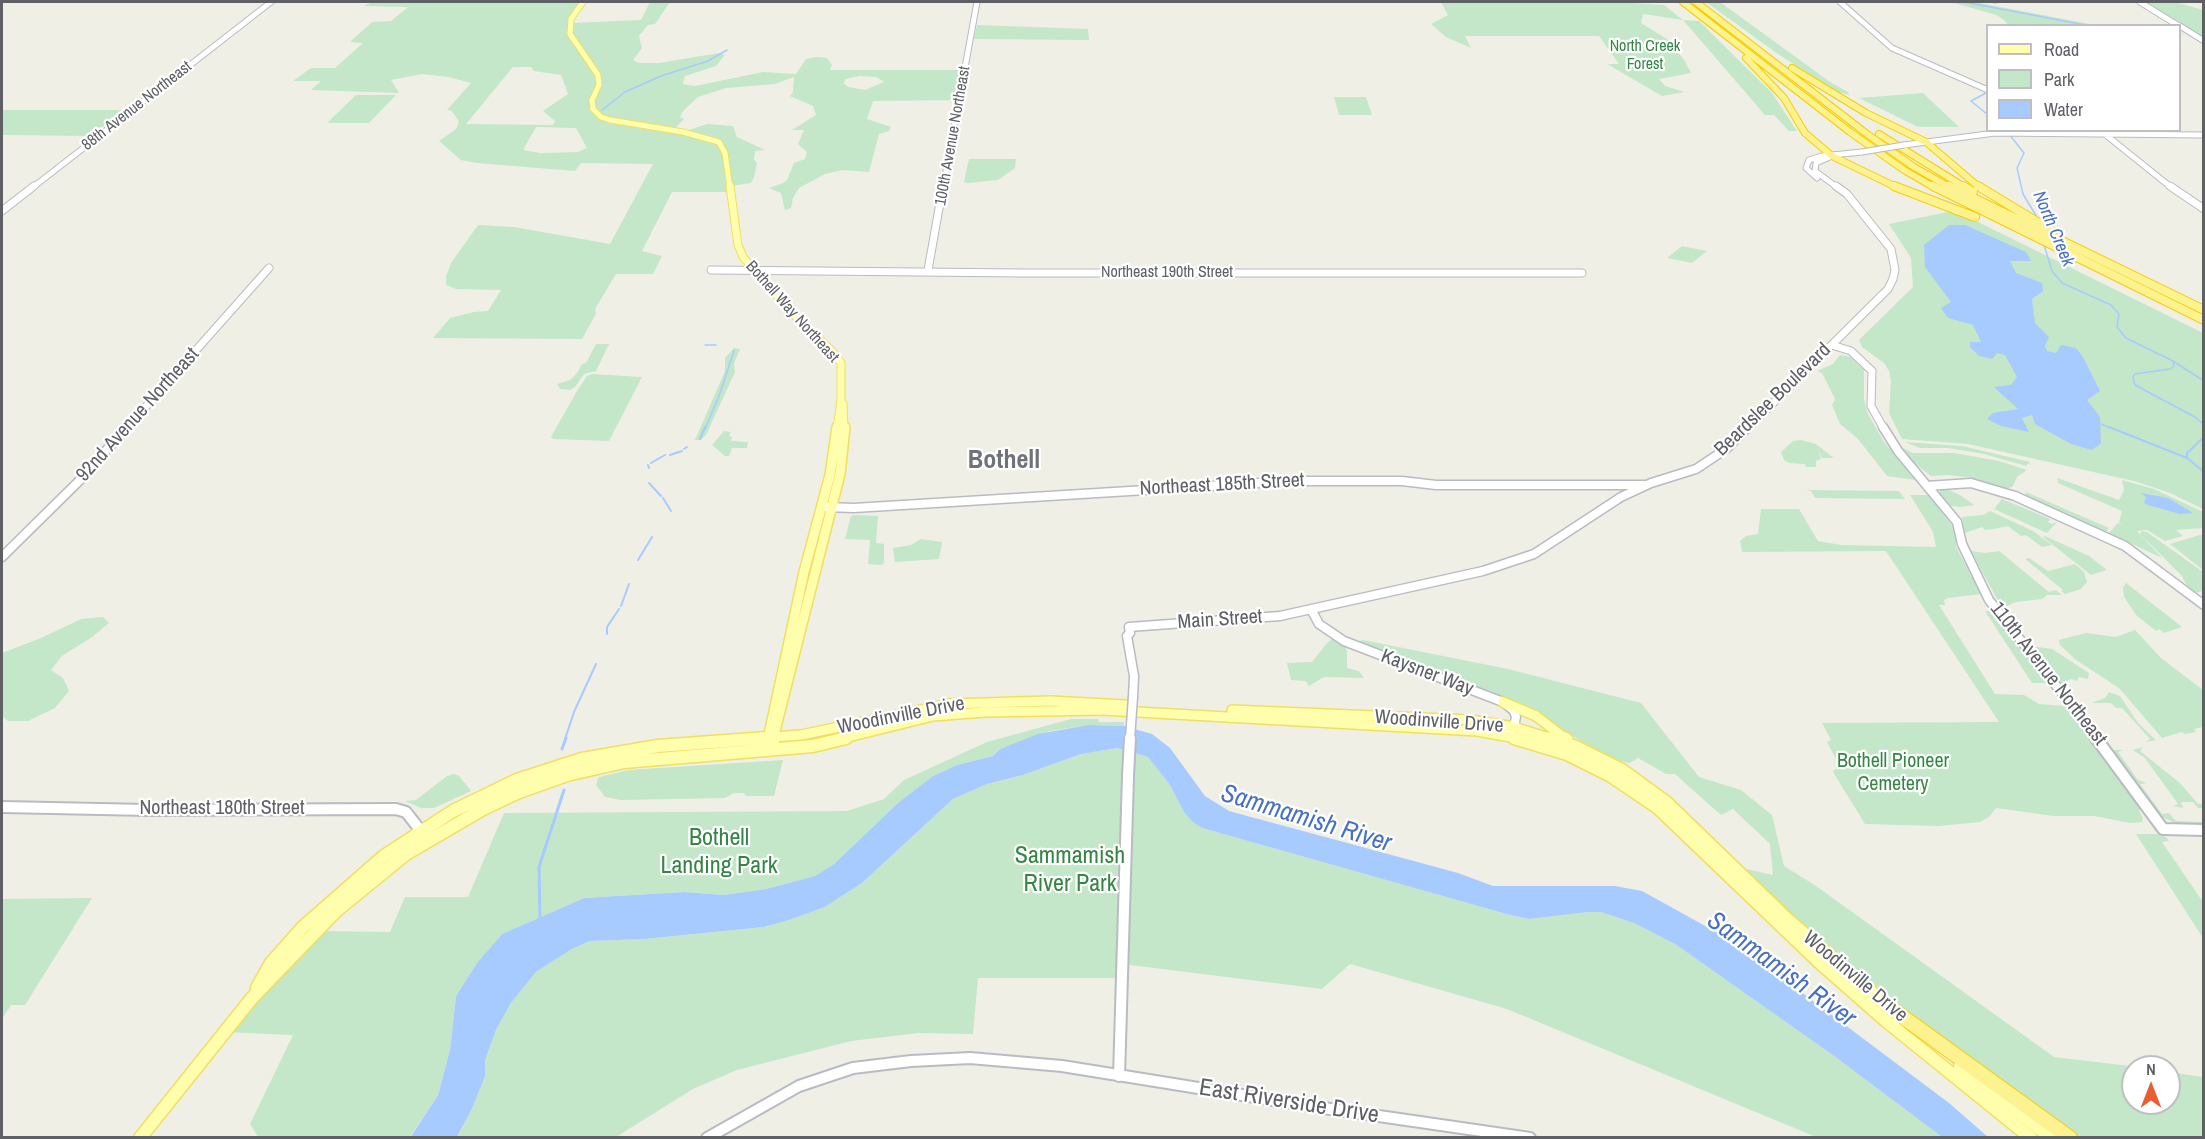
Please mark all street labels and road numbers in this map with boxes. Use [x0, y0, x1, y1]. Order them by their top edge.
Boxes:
street label: 88th Avenue Northeast [78, 57, 196, 155]
street label: 100th Avenue Northeast [931, 65, 975, 207]
street label: Bothell Way Northeast [741, 257, 843, 367]
street label: Northeast 190th Street [1101, 263, 1233, 283]
street label: Beardslee Boulevard [1710, 338, 1836, 462]
street label: 92nd Avenue Northeast [72, 343, 204, 487]
street label: Northeast 185th Street [1139, 469, 1305, 501]
street label: 110th Avenue Northeast [1985, 598, 2111, 750]
street label: Main Street [1177, 605, 1263, 635]
street label: Kaysner Way [1377, 644, 1477, 702]
street label: Woodinville Drive [835, 692, 967, 740]
street label: Woodinville Drive [1374, 706, 1504, 738]
street label: Northeast 180th Street [139, 797, 305, 821]
street label: Woodinville Drive [1798, 926, 1912, 1028]
street label: East Riverside Drive [1197, 1074, 1381, 1130]

